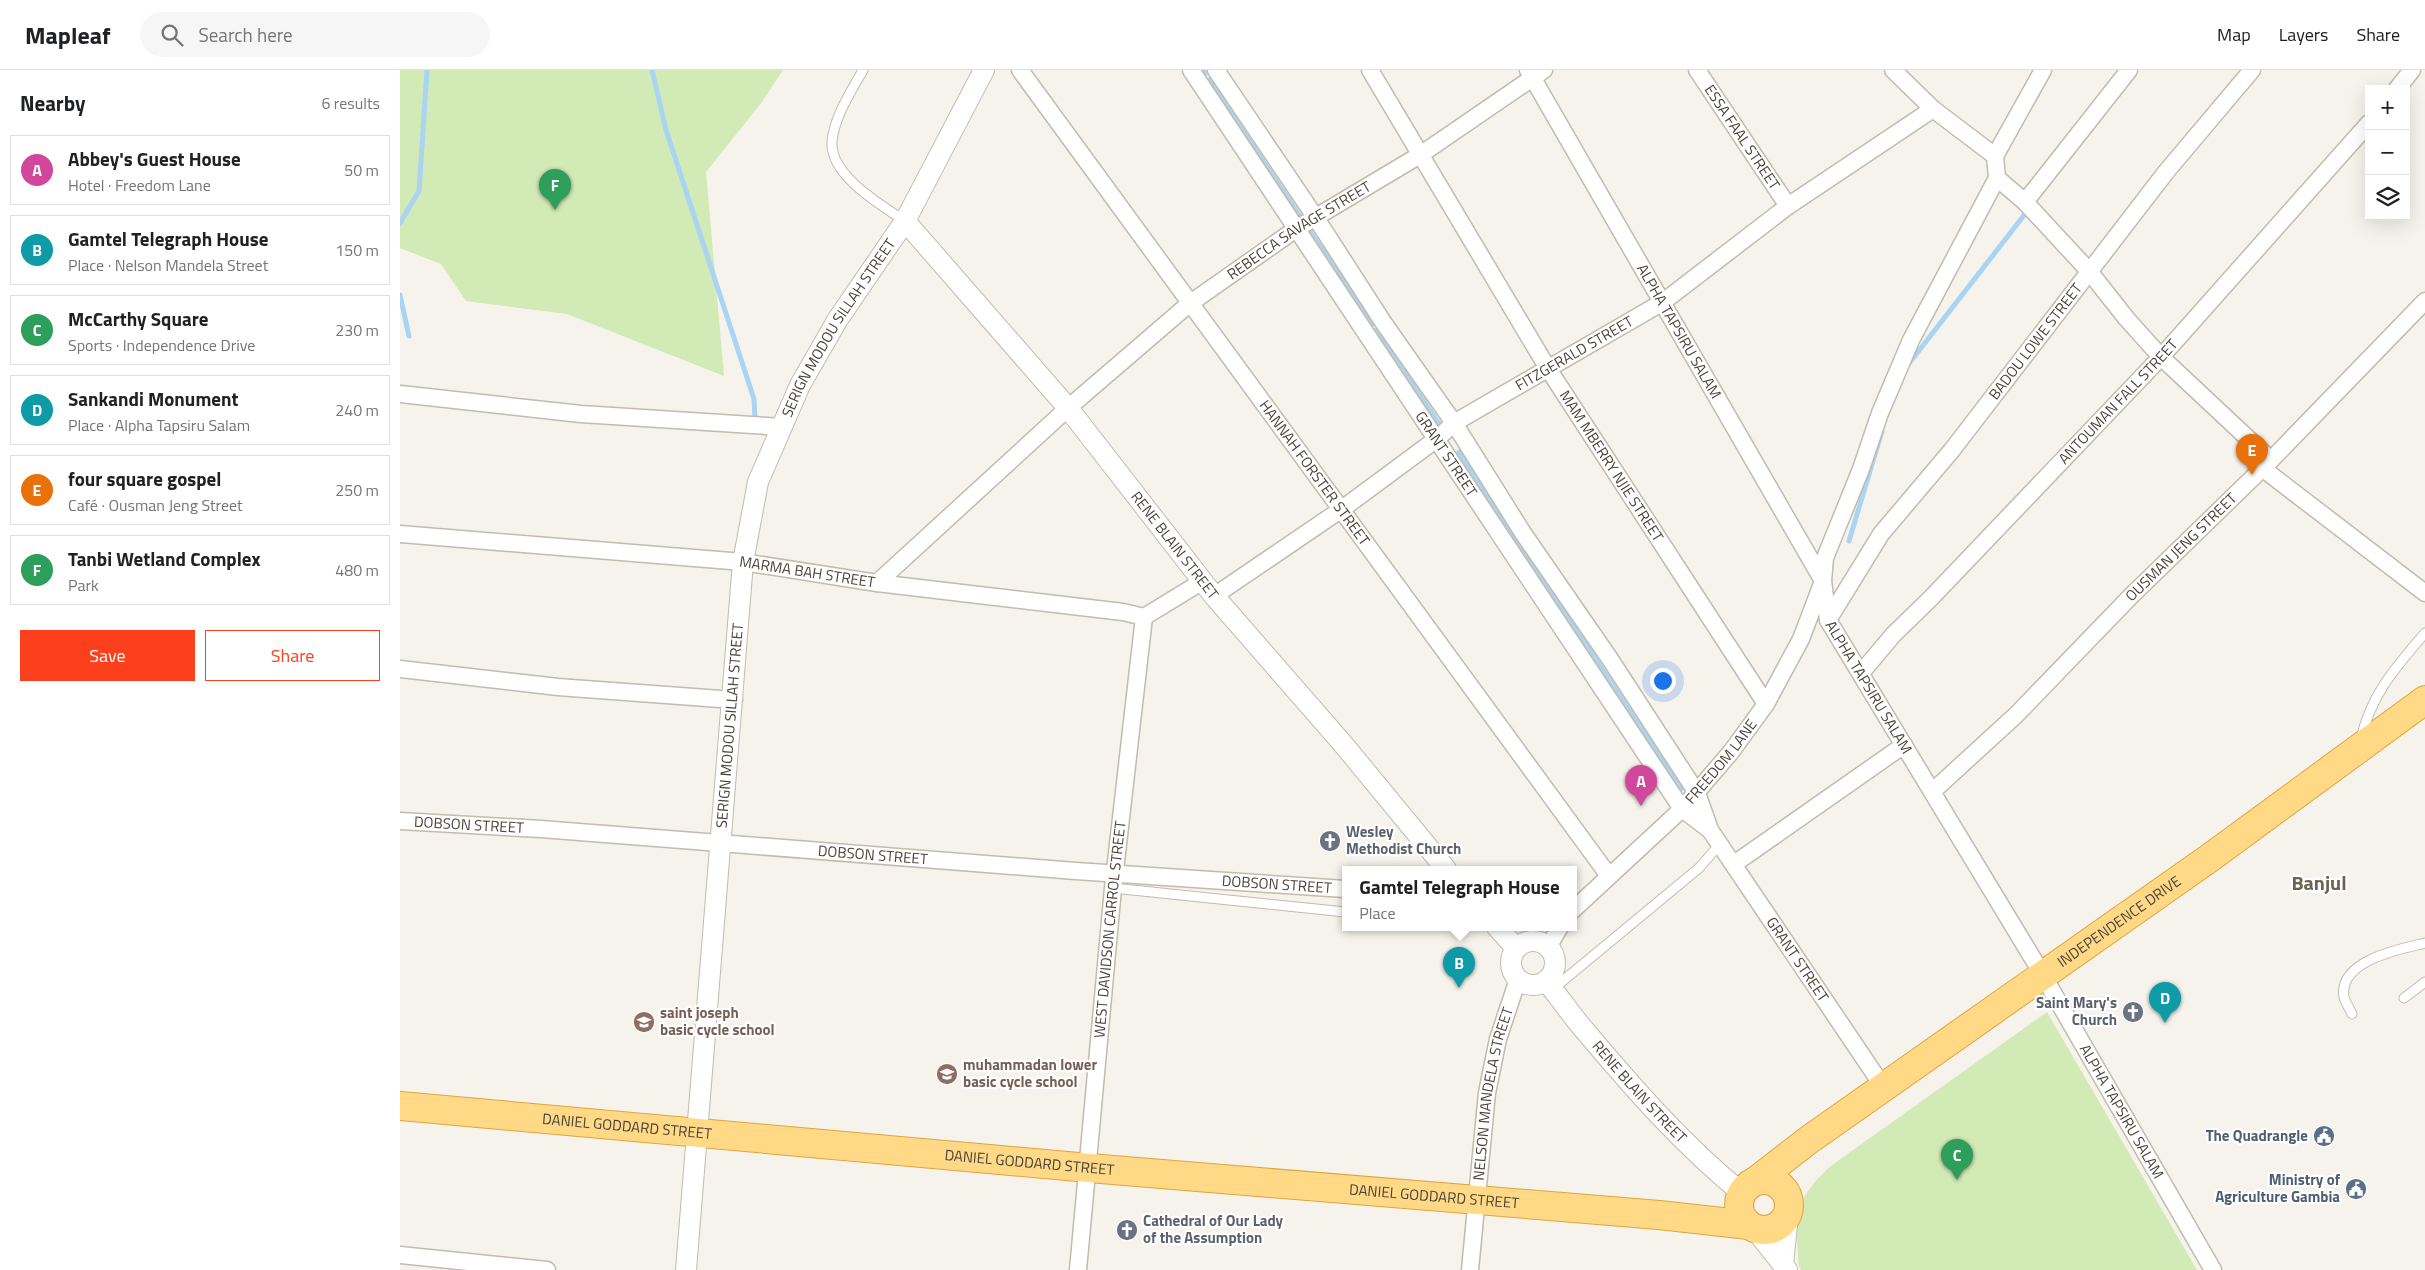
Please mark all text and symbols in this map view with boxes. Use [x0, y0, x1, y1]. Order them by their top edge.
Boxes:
search box [140, 12, 490, 57]
text: Mapleaf [25, 17, 110, 53]
text: Search here [198, 20, 293, 49]
icon: search [158, 21, 186, 49]
text: Map [2217, 21, 2251, 48]
text: Layers [2279, 21, 2328, 48]
text: Share [2356, 21, 2400, 48]
street label: ESSA FAAL STREET [1699, 80, 1786, 194]
map controls [2365, 85, 2410, 220]
button: + [2365, 85, 2410, 130]
text: Nearby [20, 87, 85, 119]
text: 6 results [321, 91, 380, 115]
button: − [2365, 130, 2410, 175]
text: Abbey's Guest House [68, 144, 241, 173]
text: A [32, 158, 42, 182]
text: 50 m [344, 158, 379, 182]
pin: F [539, 169, 571, 210]
text: Hotel · Freedom Lane [68, 173, 211, 197]
street label: REBECCA SAVAGE STREET [1222, 175, 1375, 285]
button: layers [2365, 175, 2410, 220]
text: Gamtel Telegraph House [68, 224, 268, 253]
street label: SERIGN MODOU SILLAH STREET [775, 234, 901, 421]
text: B [32, 238, 42, 262]
text: 150 m [335, 238, 379, 262]
text: Place · Nelson Mandela Street [68, 253, 268, 277]
street label: ALPHA TAPSIRU SALAM [1631, 260, 1727, 403]
street label: BADOU LOWE STREET [1983, 278, 2088, 404]
text: McCarthy Square [68, 304, 208, 333]
street label: FITZGERALD STREET [1511, 310, 1637, 396]
text: C [33, 318, 41, 342]
text: 230 m [335, 318, 379, 342]
text: Sports · Independence Drive [68, 333, 255, 357]
street label: ANTOUMAN FALL STREET [2053, 333, 2183, 469]
text: Sankandi Monument [68, 384, 238, 413]
street label: MAM MBERRY NJIE STREET [1554, 386, 1670, 546]
street label: HANNAH FORSTER STREET [1254, 395, 1376, 550]
text: D [32, 398, 42, 422]
text: 240 m [335, 398, 379, 422]
street label: GRANT STREET [1410, 406, 1483, 501]
text: Place · Alpha Tapsiru Salam [68, 413, 250, 437]
pin: E [2236, 434, 2268, 475]
text: four square gospel [68, 464, 221, 493]
text: E [33, 478, 41, 502]
text: 250 m [335, 478, 379, 502]
street label: RENE BLAIN STREET [1126, 486, 1225, 604]
street label: OUSMAN JENG STREET [2120, 487, 2242, 607]
text: Café · Ousman Jeng Street [68, 493, 243, 517]
text: Tanbi Wetland Complex [68, 544, 261, 573]
street label: MARMA BAH STREET [738, 550, 877, 594]
text: F [33, 558, 41, 582]
text: 480 m [335, 558, 379, 582]
text: Park [68, 573, 99, 597]
street label: ALPHA TAPSIRU SALAM [1820, 616, 1918, 758]
street label: SERIGN MODOU SILLAH STREET [710, 622, 749, 829]
button: Save [20, 630, 195, 681]
button: Share [205, 630, 380, 681]
your location [1650, 668, 1676, 694]
street label: FREEDOM LANE [1679, 714, 1762, 809]
pin: A [1625, 765, 1657, 806]
street label: DOBSON STREET [413, 810, 525, 839]
street label: WEST DAVIDSON CARROL STREET [1087, 819, 1132, 1039]
place label: Wesley Methodist Church [1346, 820, 1461, 860]
church icon: Wesley Methodist Church [1318, 829, 1342, 853]
street label: DOBSON STREET [817, 839, 929, 870]
popup [1342, 866, 1577, 931]
district label: Banjul [2291, 867, 2347, 898]
street label: DOBSON STREET [1221, 869, 1333, 899]
street label: INDEPENDENCE DRIVE [2052, 870, 2186, 973]
text: Gamtel Telegraph House [1359, 872, 1560, 901]
text: Place [1359, 901, 1396, 925]
street label: GRANT STREET [1761, 912, 1835, 1007]
pin: B [1443, 947, 1475, 988]
pin: D [2149, 982, 2181, 1023]
place label: Saint Mary's Church [2036, 991, 2117, 1031]
church icon: Saint Mary's Church [2121, 1000, 2145, 1024]
place label: saint joseph basic cycle school [660, 1001, 775, 1041]
street label: NELSON MANDELA STREET [1467, 1004, 1519, 1181]
school or university icon: saint joseph basic cycle school [632, 1010, 656, 1034]
street label: RENE BLAIN STREET [1587, 1035, 1692, 1148]
street label: ALPHA TAPSIRU SALAM [2074, 1040, 2170, 1183]
place label: muhammadan lower basic cycle school [963, 1053, 1097, 1093]
school or university icon: muhammadan lower basic cycle school [935, 1062, 959, 1086]
street label: DANIEL GODDARD STREET [541, 1107, 713, 1145]
place label: The Quadrangle [2206, 1124, 2308, 1147]
public building icon: The Quadrangle [2312, 1124, 2336, 1148]
pin: C [1941, 1139, 1973, 1180]
street label: DANIEL GODDARD STREET [944, 1143, 1115, 1181]
place label: Ministry of Agriculture Gambia [2215, 1168, 2341, 1208]
street label: DANIEL GODDARD STREET [1348, 1177, 1520, 1214]
public building icon: Ministry of Agriculture Gambia [2344, 1177, 2368, 1201]
place label: Cathedral of Our Lady of the Assumption [1143, 1209, 1284, 1249]
church icon: Cathedral of Our Lady of the Assumption [1115, 1218, 1139, 1242]

